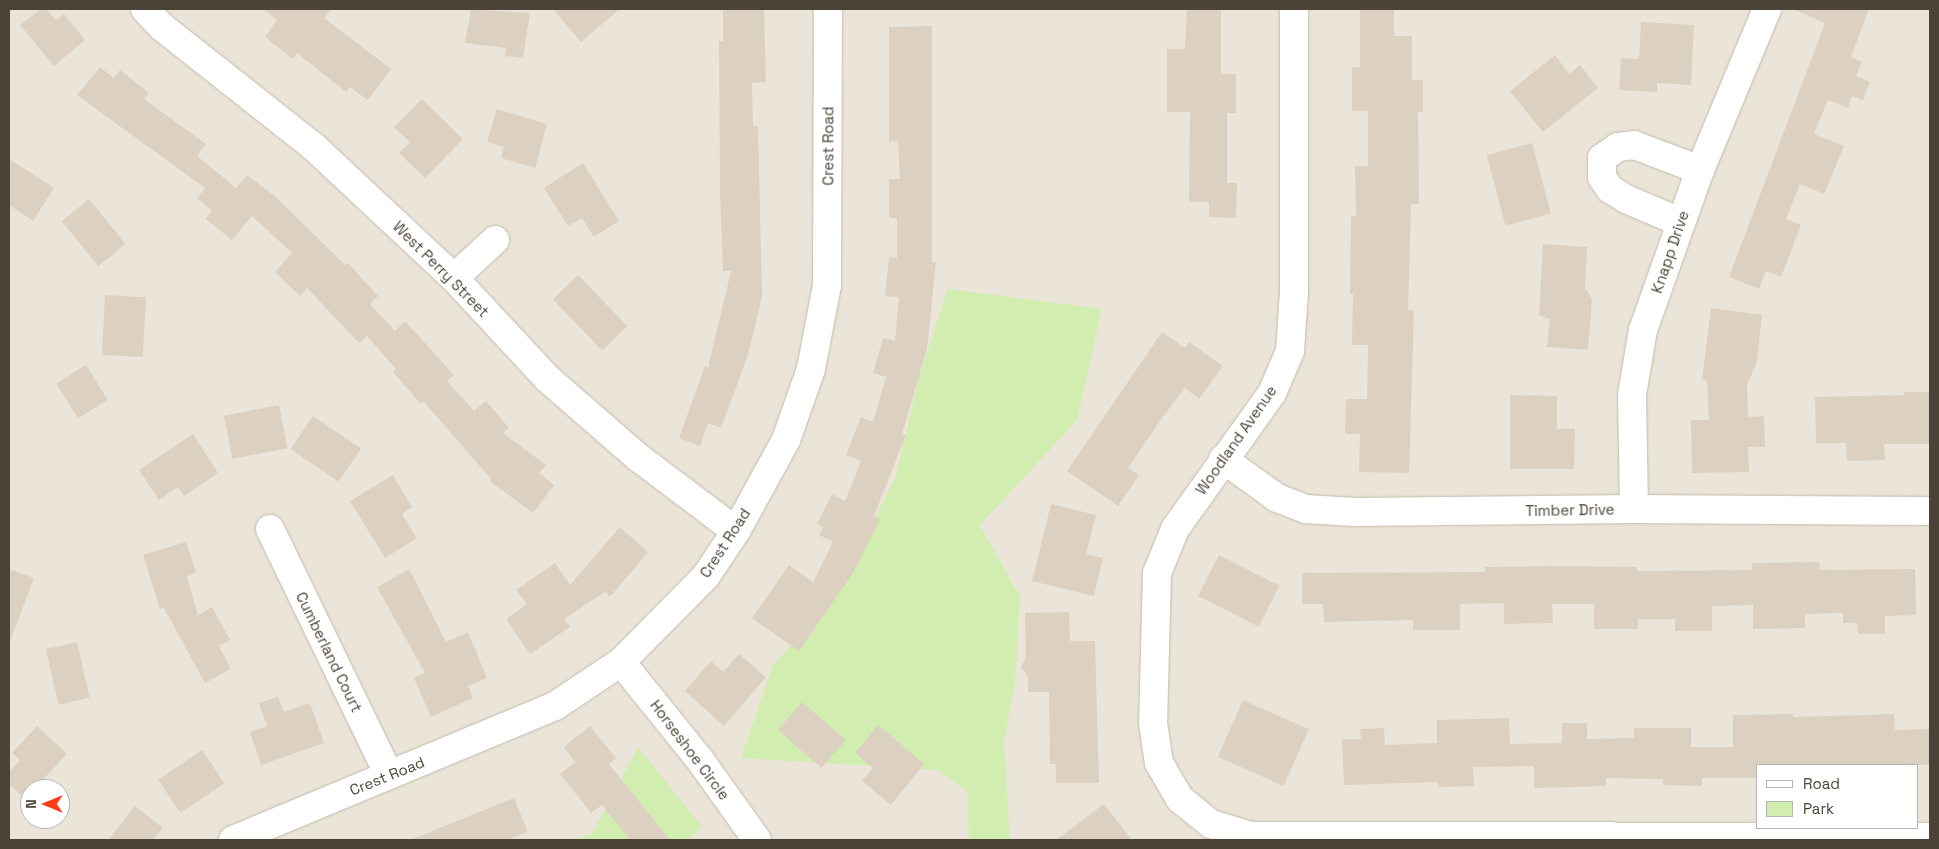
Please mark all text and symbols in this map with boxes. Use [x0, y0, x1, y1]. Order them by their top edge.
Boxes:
street label: Crest Road [819, 106, 837, 186]
street label: Knapp Drive [1647, 208, 1693, 296]
street label: West Perry Street [389, 217, 493, 321]
street label: Woodland Avenue [1192, 382, 1280, 498]
street label: Timber Drive [1525, 500, 1615, 520]
street label: Crest Road [696, 505, 754, 581]
street label: Cumberland Court [292, 589, 366, 715]
street label: Horseshoe Circle [646, 696, 734, 804]
street label: Crest Road [347, 753, 427, 799]
legend [1756, 764, 1919, 829]
text: Road [1803, 774, 1840, 793]
north arrow [20, 779, 70, 829]
text: N [22, 799, 40, 809]
text: Park [1803, 799, 1834, 818]

